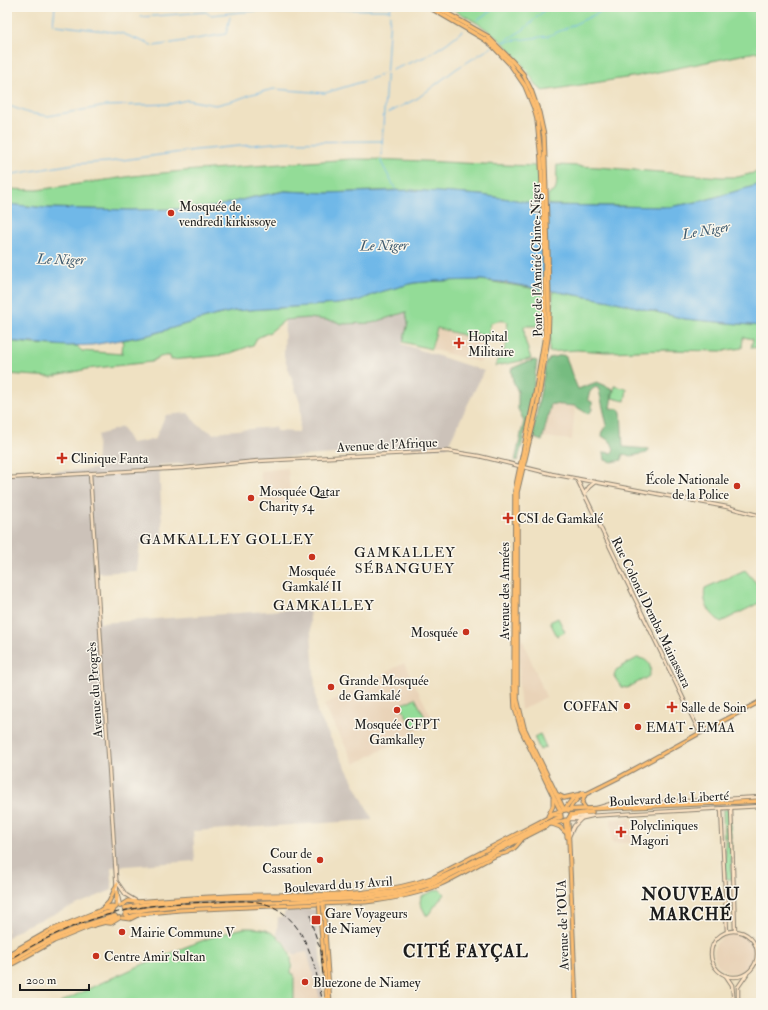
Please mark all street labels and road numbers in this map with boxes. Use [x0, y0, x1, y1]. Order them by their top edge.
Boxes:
street label: Pont de l'Amitié Chine-Niger [528, 182, 546, 337]
street label: Avenue de l'Afrique [335, 434, 438, 456]
street label: Rue Colonel Demba Mainassara [608, 534, 695, 691]
street label: Avenue des Armées [497, 542, 513, 641]
street label: Avenue du Progrès [84, 641, 106, 739]
street label: Boulevard de la Liberté [609, 788, 730, 810]
street label: Boulevard du 15 Avril [283, 873, 394, 897]
street label: Avenue de l'OUA [553, 879, 573, 972]

